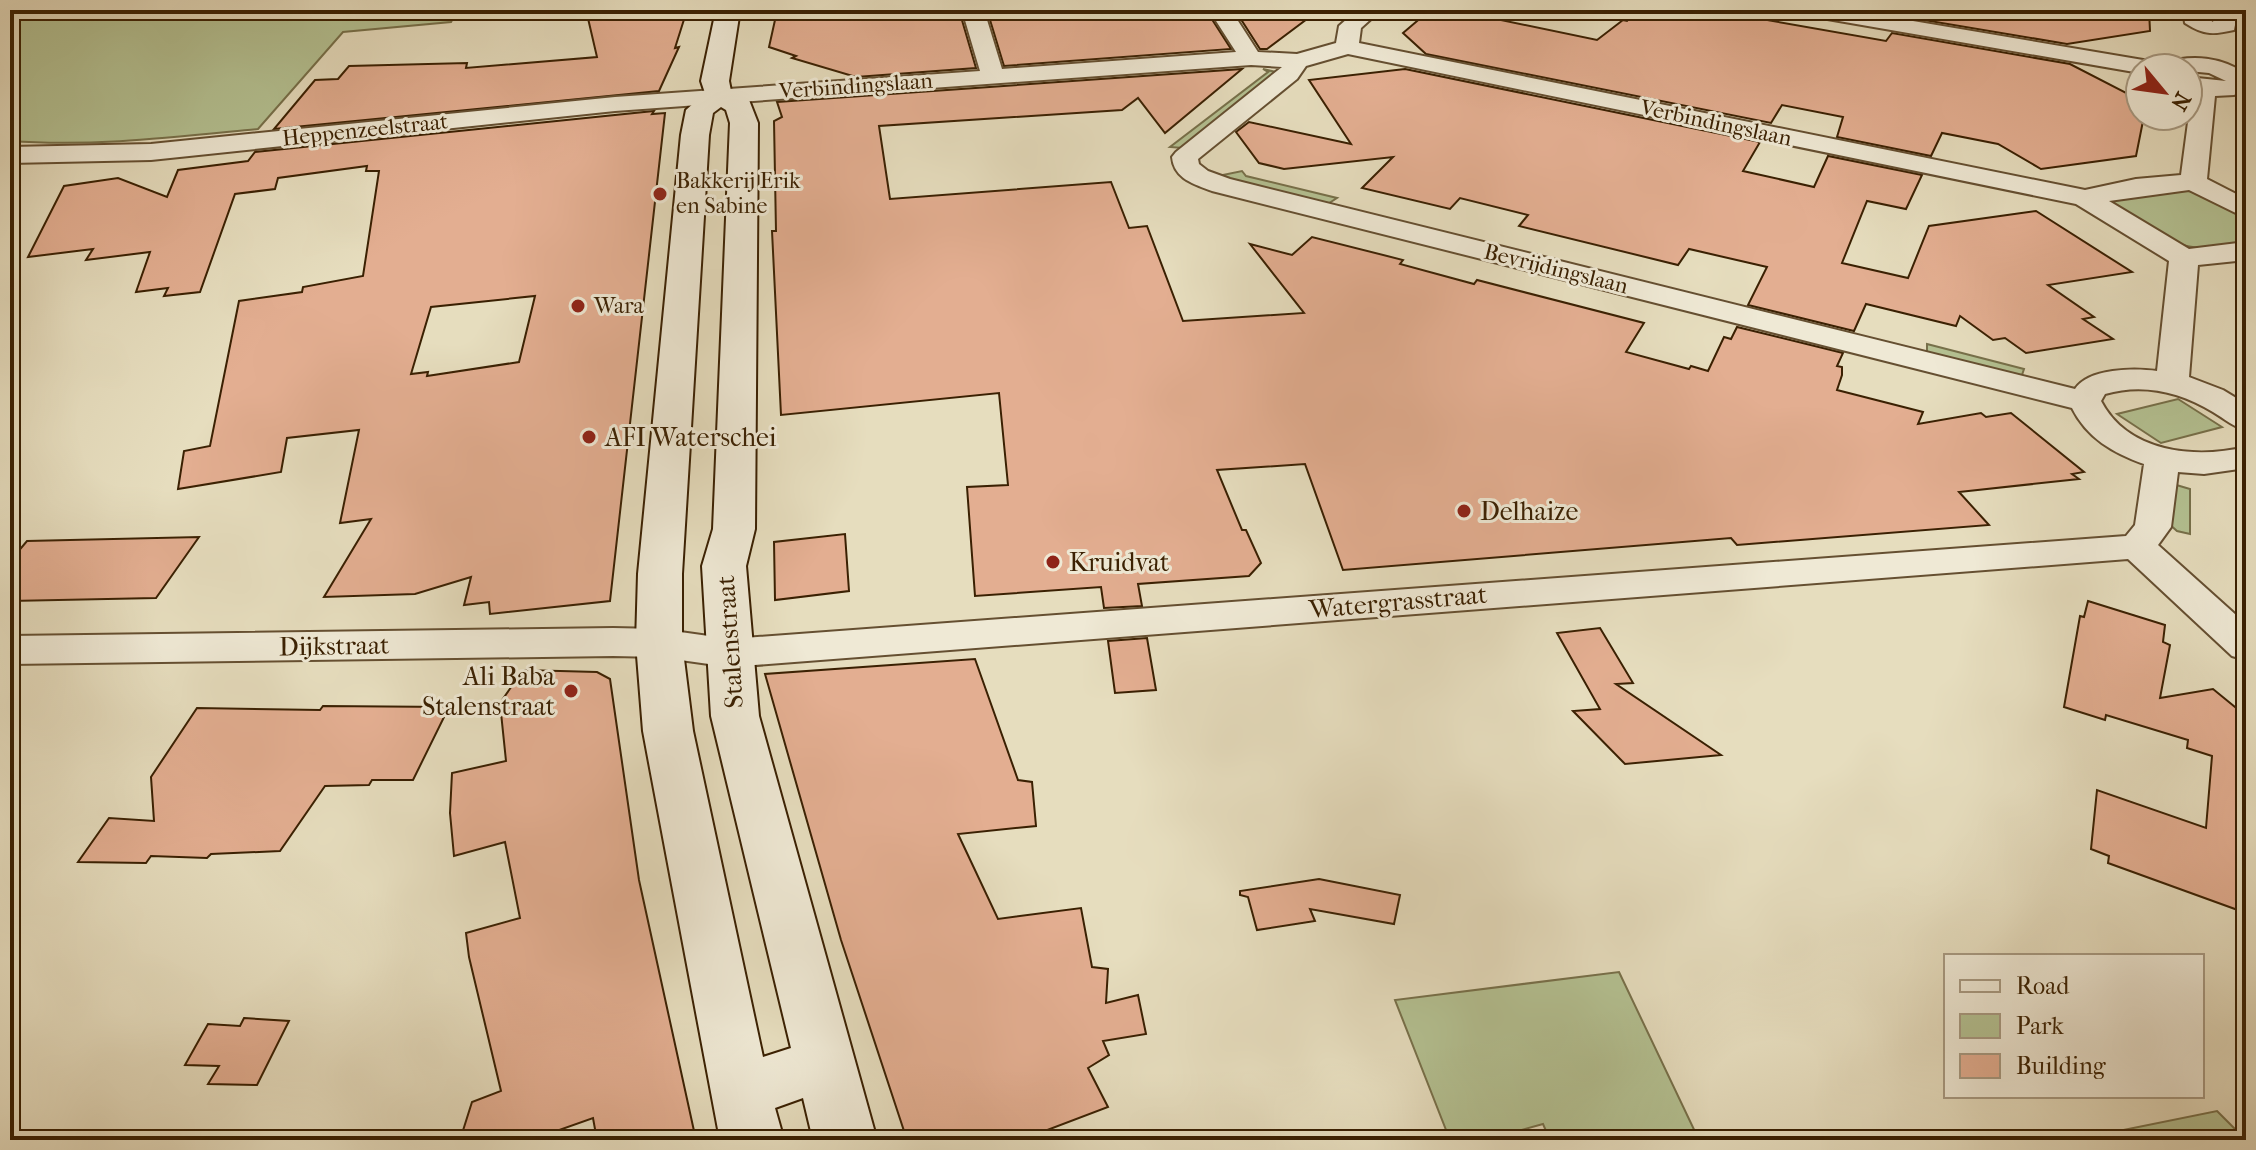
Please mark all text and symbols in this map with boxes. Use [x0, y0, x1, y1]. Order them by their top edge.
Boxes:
north arrow [2124, 52, 2204, 132]
street label: Verbindingslaan [777, 68, 934, 104]
text: N [2165, 88, 2196, 115]
street label: Verbindingslaan [1637, 94, 1794, 152]
street label: Heppenzeelstraat [281, 108, 449, 152]
place label: Bakkerij Erik en Sabine [676, 168, 801, 219]
marker: Bakkerij Erik en Sabine [651, 185, 669, 203]
street label: Bevrijdingslaan [1481, 239, 1631, 300]
place label: Wara [593, 293, 645, 319]
marker: Wara [569, 297, 587, 315]
place label: AFI Waterschei [604, 422, 777, 453]
marker: AFI Waterschei [580, 428, 598, 446]
place label: Delhaize [1480, 496, 1579, 527]
marker: Delhaize [1455, 502, 1473, 520]
place label: Kruidvat [1069, 547, 1170, 578]
marker: Kruidvat [1044, 553, 1062, 571]
street label: Stalenstraat [710, 574, 750, 709]
street label: Watergrasstraat [1307, 579, 1489, 625]
street label: Dijkstraat [278, 630, 390, 662]
place label: Ali Baba Stalenstraat [422, 661, 556, 722]
marker: Ali Baba Stalenstraat [562, 682, 580, 700]
legend [1944, 954, 2204, 1098]
text: Road [2016, 972, 2070, 1000]
text: Park [2016, 1012, 2064, 1040]
text: Building [2016, 1052, 2107, 1080]

